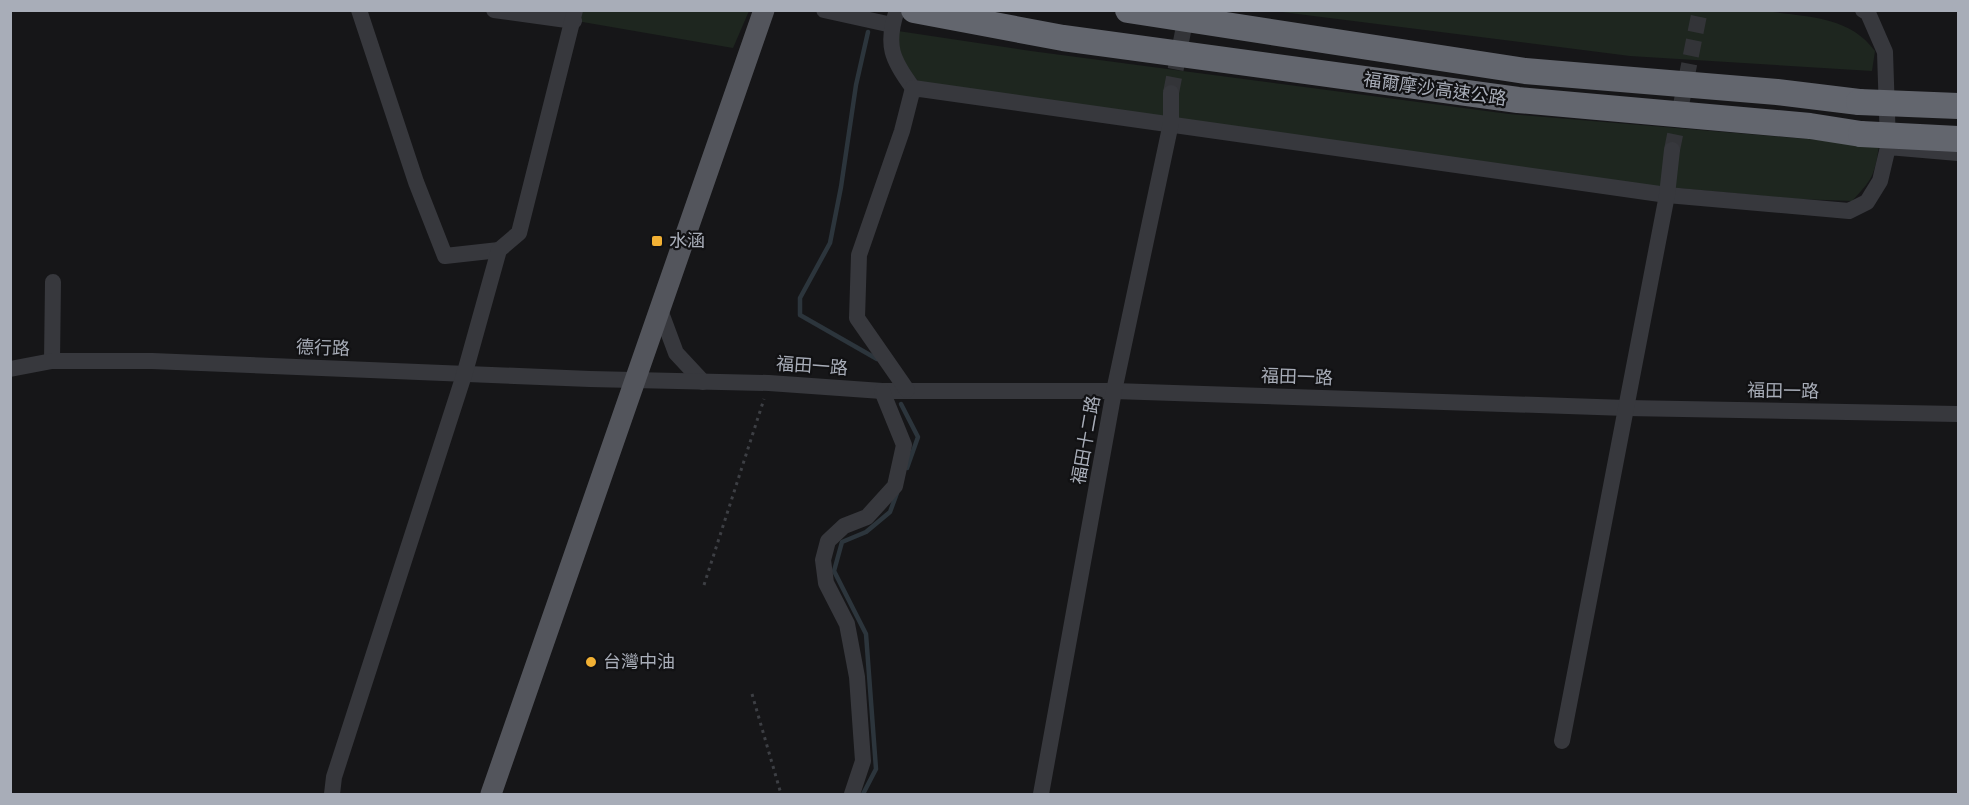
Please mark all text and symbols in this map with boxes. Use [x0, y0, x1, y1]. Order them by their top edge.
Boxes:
street label: 福爾摩沙高速公路 [1362, 68, 1508, 110]
place label: 水涵 [669, 230, 705, 252]
marker: 水涵 [650, 234, 664, 248]
street label: 德行路 [296, 336, 350, 360]
street label: 福田一路 [775, 353, 849, 379]
street label: 福田一路 [1261, 365, 1333, 389]
street label: 福田一路 [1747, 379, 1819, 403]
street label: 福田十二路 [1067, 394, 1105, 486]
place label: 台灣中油 [603, 651, 675, 673]
marker: 台灣中油 [584, 655, 598, 669]

